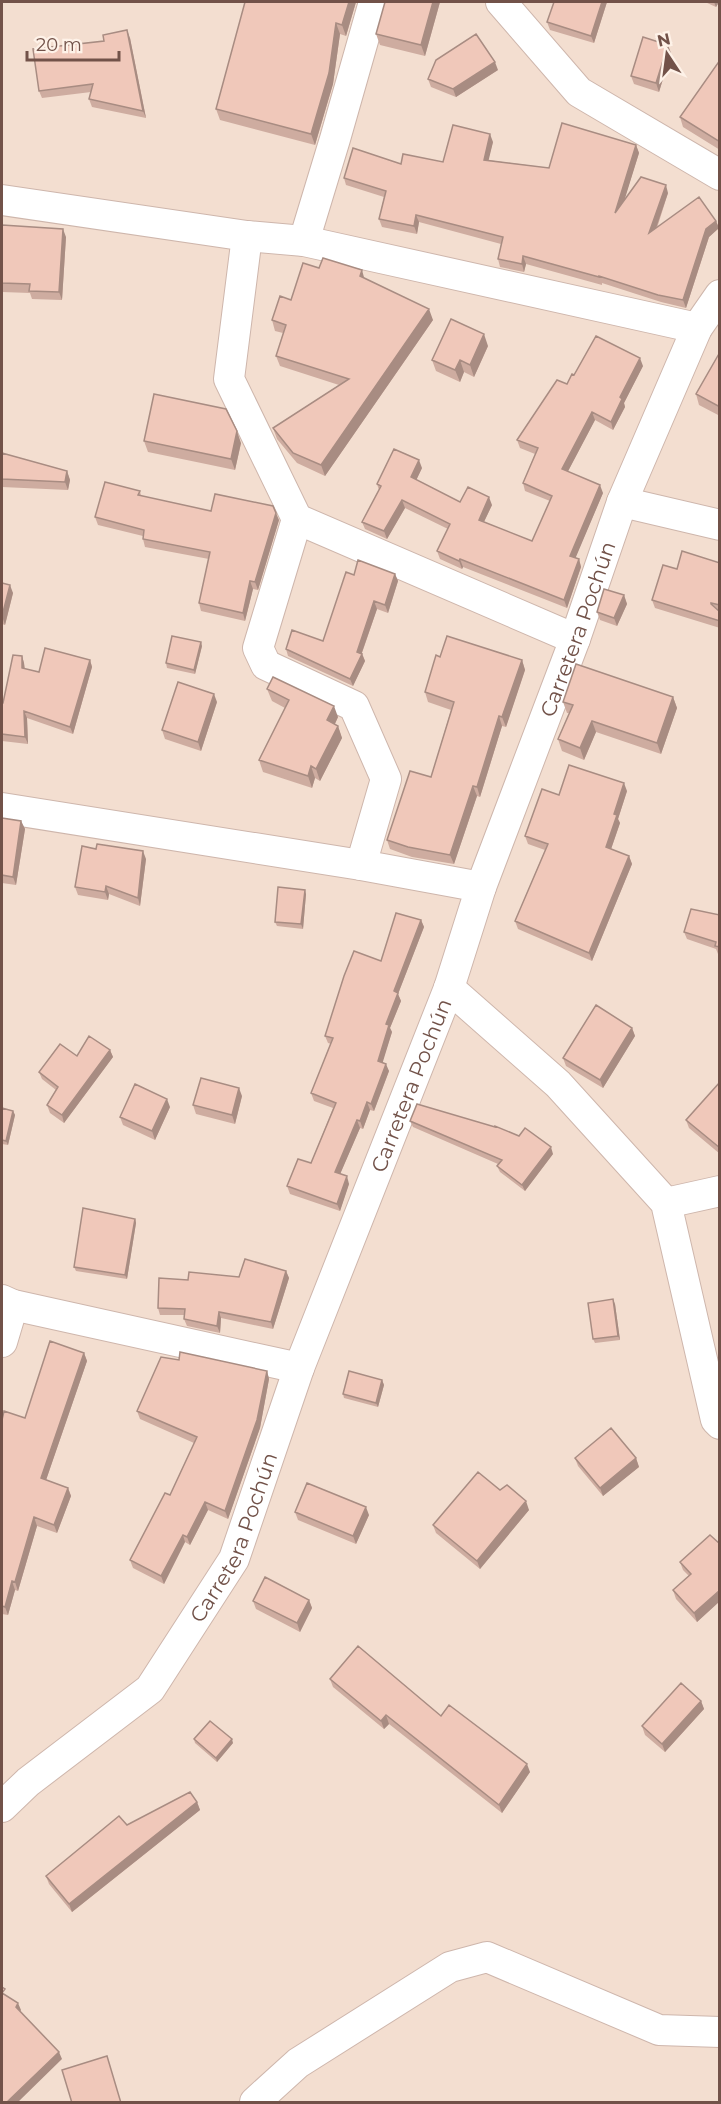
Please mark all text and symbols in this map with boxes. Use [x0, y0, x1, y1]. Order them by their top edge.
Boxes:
scale bar [27, 24, 118, 62]
north arrow [637, 24, 697, 84]
text: N [655, 29, 672, 51]
text: 20 m [36, 34, 82, 56]
street label: Carretera Pochún [534, 538, 620, 720]
street label: Carretera Pochún [365, 995, 456, 1176]
street label: Carretera Pochún [184, 1449, 282, 1627]

